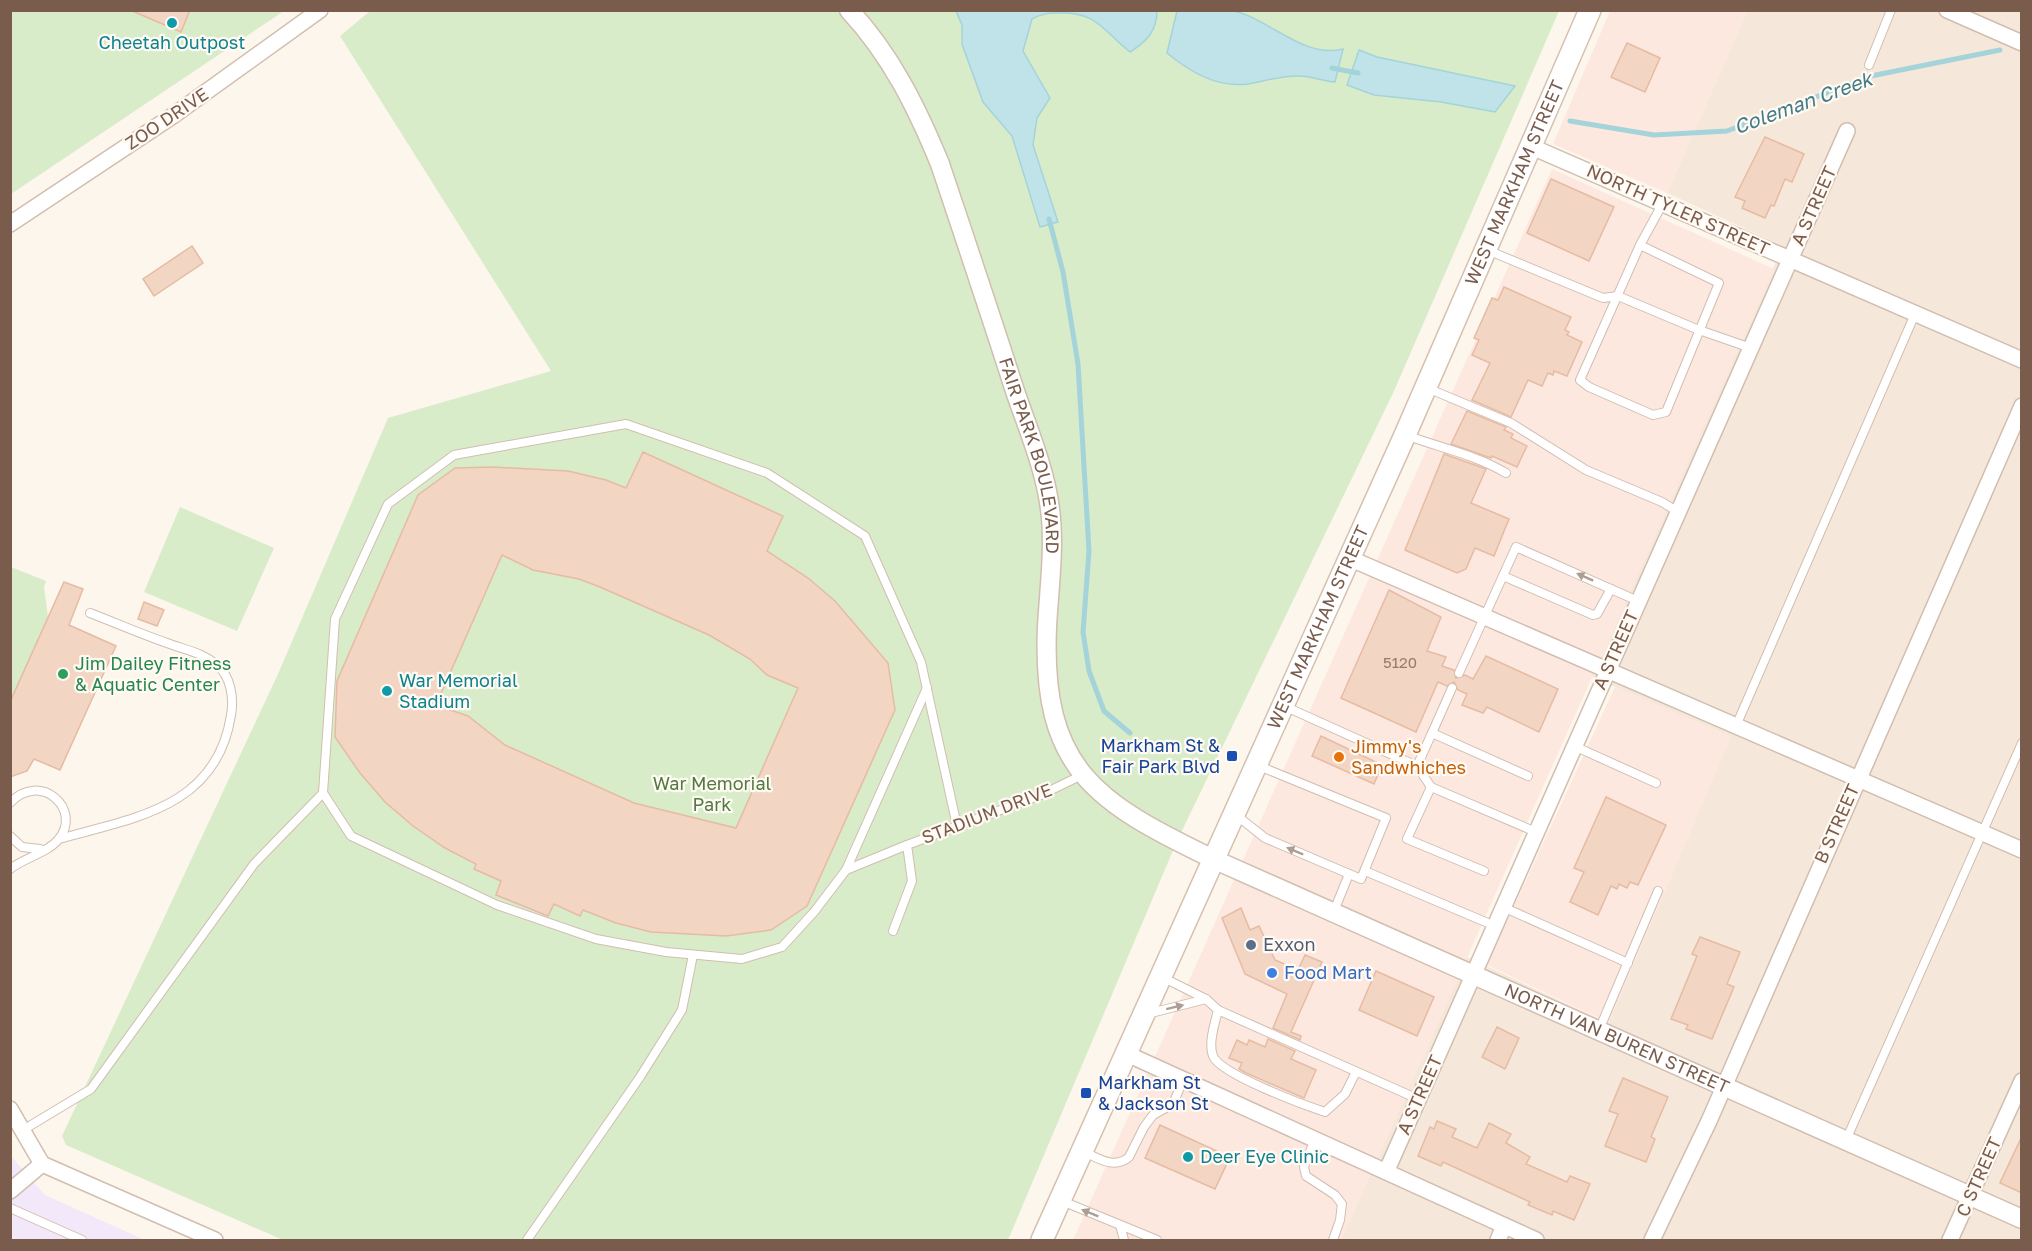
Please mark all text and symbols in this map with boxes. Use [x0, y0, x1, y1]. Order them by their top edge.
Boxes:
marker: Cheetah Outpost [165, 16, 179, 30]
place label: Cheetah Outpost [98, 31, 246, 53]
water label: Coleman Creek [1730, 65, 1878, 138]
street label: WEST MARKHAM STREET [1460, 77, 1568, 288]
street label: ZOO DRIVE [121, 82, 212, 154]
street label: NORTH TYLER STREET [1584, 159, 1773, 259]
street label: A STREET [1786, 162, 1840, 249]
street label: FAIR PARK BOULEVARD [995, 354, 1064, 554]
street label: WEST MARKHAM STREET [1262, 522, 1373, 732]
one-way arrow [1575, 572, 1593, 582]
street label: A STREET [1588, 606, 1642, 693]
place label: Jim Dailey Fitness & Aquatic Center [75, 652, 231, 695]
house number: 5120 [1383, 653, 1417, 671]
marker: Jim Dailey Fitness & Aquatic Center [56, 667, 70, 681]
place label: War Memorial Stadium [399, 669, 518, 712]
marker: War Memorial Stadium [380, 684, 394, 698]
place label: Markham St & Fair Park Blvd [1101, 734, 1220, 777]
place label: Jimmy's Sandwhiches [1351, 735, 1466, 778]
marker: Markham St & Fair Park Blvd [1225, 749, 1239, 763]
marker: Jimmy's Sandwhiches [1332, 750, 1346, 764]
park label: War Memorial Park [653, 772, 772, 815]
street label: STADIUM DRIVE [918, 778, 1055, 848]
street label: B STREET [1809, 780, 1863, 867]
one-way arrow [1286, 846, 1304, 856]
place label: Exxon [1263, 933, 1315, 955]
marker: Exxon [1244, 938, 1258, 952]
place label: Food Mart [1284, 961, 1372, 983]
marker: Food Mart [1265, 966, 1279, 980]
street label: NORTH VAN BUREN STREET [1501, 978, 1733, 1097]
one-way arrow [1166, 1001, 1184, 1011]
street label: A STREET [1392, 1051, 1446, 1138]
place label: Markham St & Jackson St [1098, 1071, 1209, 1114]
marker: Markham St & Jackson St [1079, 1086, 1093, 1100]
street label: C STREET [1951, 1133, 2005, 1220]
place label: Deer Eye Clinic [1200, 1145, 1329, 1167]
marker: Deer Eye Clinic [1181, 1150, 1195, 1164]
one-way arrow [1081, 1208, 1099, 1217]

